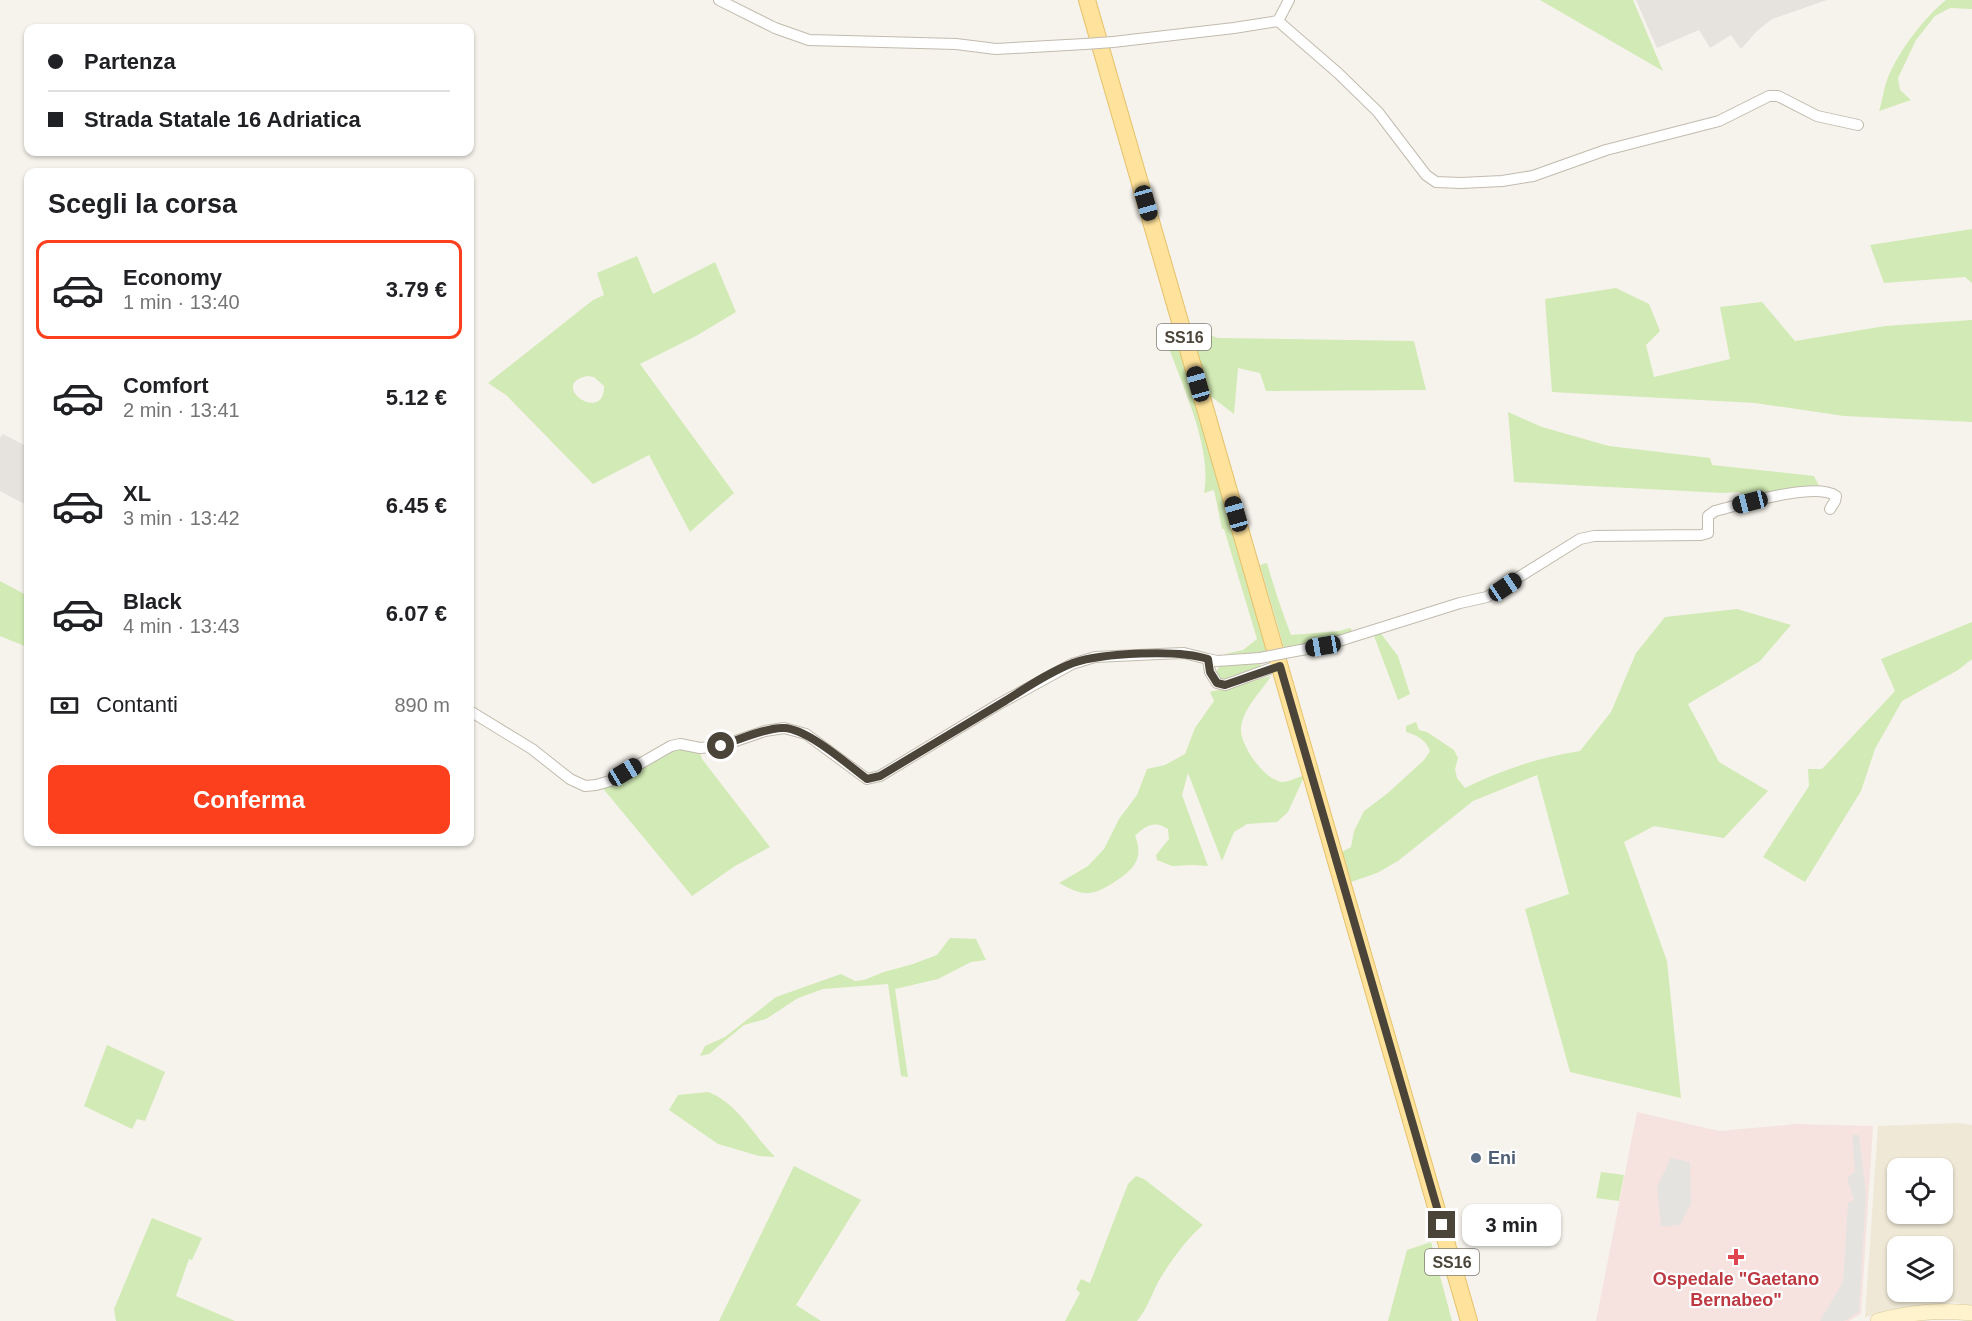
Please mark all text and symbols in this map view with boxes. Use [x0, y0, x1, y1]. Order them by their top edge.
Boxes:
text: Partenza [84, 49, 176, 74]
text: Strada Statale 16 Adriatica [84, 107, 361, 132]
car [1132, 183, 1160, 223]
text: Scegli la corsa [48, 189, 237, 219]
icon: car [51, 263, 105, 317]
text: Economy [123, 265, 222, 290]
text: 3.79 € [386, 277, 447, 302]
text: 1 min · 13:40 [123, 291, 240, 313]
road number: SS16 [1157, 324, 1211, 350]
car [1184, 364, 1212, 404]
icon: car [51, 371, 105, 425]
text: Comfort [123, 373, 209, 398]
text: 5.12 € [386, 385, 447, 410]
text: 2 min · 13:41 [123, 399, 240, 421]
icon: car [51, 479, 105, 533]
text: XL [123, 481, 151, 506]
car [1730, 489, 1770, 515]
text: 6.45 € [386, 493, 447, 518]
car [1222, 494, 1250, 534]
text: 3 min · 13:42 [123, 507, 240, 529]
car [1485, 569, 1525, 605]
icon: car [51, 587, 105, 641]
text: Black [123, 589, 182, 614]
text: 6.07 € [386, 601, 447, 626]
text: 4 min · 13:43 [123, 615, 240, 637]
car [1304, 634, 1342, 658]
icon: cash [48, 689, 81, 722]
text: Contanti [96, 692, 178, 717]
text: 890 m [394, 694, 450, 716]
route start [707, 732, 734, 759]
car [605, 755, 645, 789]
button: Conferma [48, 765, 450, 834]
place label: Eni [1488, 1148, 1516, 1168]
marker: Eni [1469, 1151, 1483, 1165]
map controls [1887, 1158, 1953, 1302]
button: locate [1887, 1158, 1953, 1224]
callout: 3 min [1463, 1204, 1562, 1246]
route end [1428, 1211, 1455, 1238]
text: 3 min [1485, 1214, 1538, 1236]
button: layers [1887, 1236, 1953, 1302]
marker: Ospedale "Gaetano Bernabeo" [1727, 1248, 1745, 1266]
road number: SS16 [1425, 1249, 1479, 1275]
place label: Ospedale "Gaetano Bernabeo" [1653, 1269, 1819, 1310]

